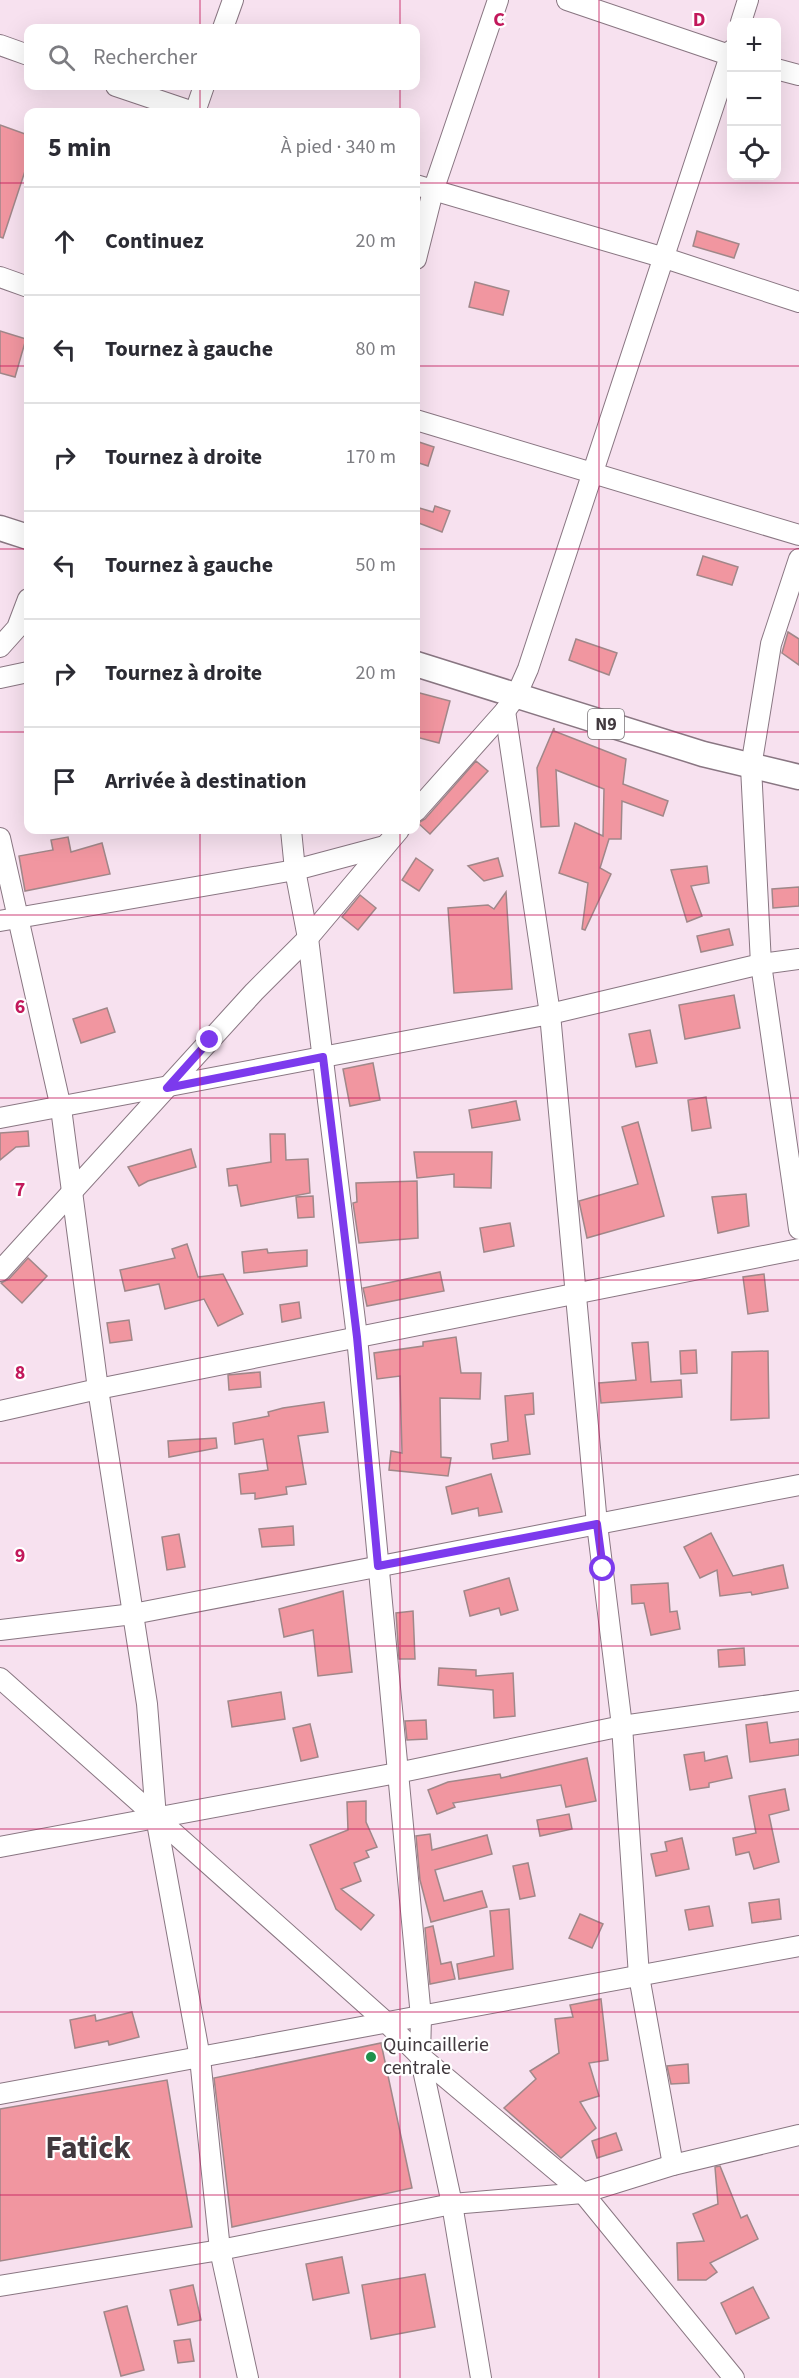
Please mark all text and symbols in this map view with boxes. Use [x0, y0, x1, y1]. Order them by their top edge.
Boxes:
text: C [493, 6, 505, 34]
text: D [693, 6, 705, 34]
map controls [727, 18, 781, 180]
button: + [727, 18, 781, 72]
search box [24, 24, 420, 90]
icon: search [45, 41, 78, 74]
text: Rechercher [93, 41, 197, 73]
button: − [727, 72, 781, 126]
button: locate [727, 126, 781, 180]
text: 5 min [48, 129, 111, 166]
text: À pied · 340 m [281, 133, 396, 161]
icon: ahead [48, 225, 81, 258]
text: Continuez [105, 225, 204, 257]
text: 20 m [356, 227, 396, 255]
icon: left [48, 333, 81, 366]
text: Tournez à gauche [105, 333, 273, 365]
text: 80 m [356, 335, 396, 363]
icon: right [48, 441, 81, 474]
text: Tournez à droite [105, 441, 262, 473]
text: 170 m [346, 443, 396, 471]
icon: left [48, 549, 81, 582]
text: Tournez à gauche [105, 549, 273, 581]
text: 50 m [356, 551, 396, 579]
icon: right [48, 657, 81, 690]
text: Tournez à droite [105, 657, 262, 689]
text: 20 m [356, 659, 396, 687]
road number: N9 [588, 709, 624, 739]
icon: arrive [48, 765, 81, 798]
text: Arrivée à destination [105, 765, 307, 797]
text: 6 [15, 993, 25, 1021]
route end [196, 1026, 222, 1052]
text: 7 [15, 1176, 25, 1204]
text: 8 [15, 1359, 25, 1387]
text: 9 [15, 1542, 25, 1570]
route start [589, 1555, 615, 1581]
place label: Quincaillerie centrale [383, 2031, 489, 2082]
marker: Quincaillerie centrale [364, 2050, 378, 2064]
district label: Fatick [45, 2125, 131, 2171]

